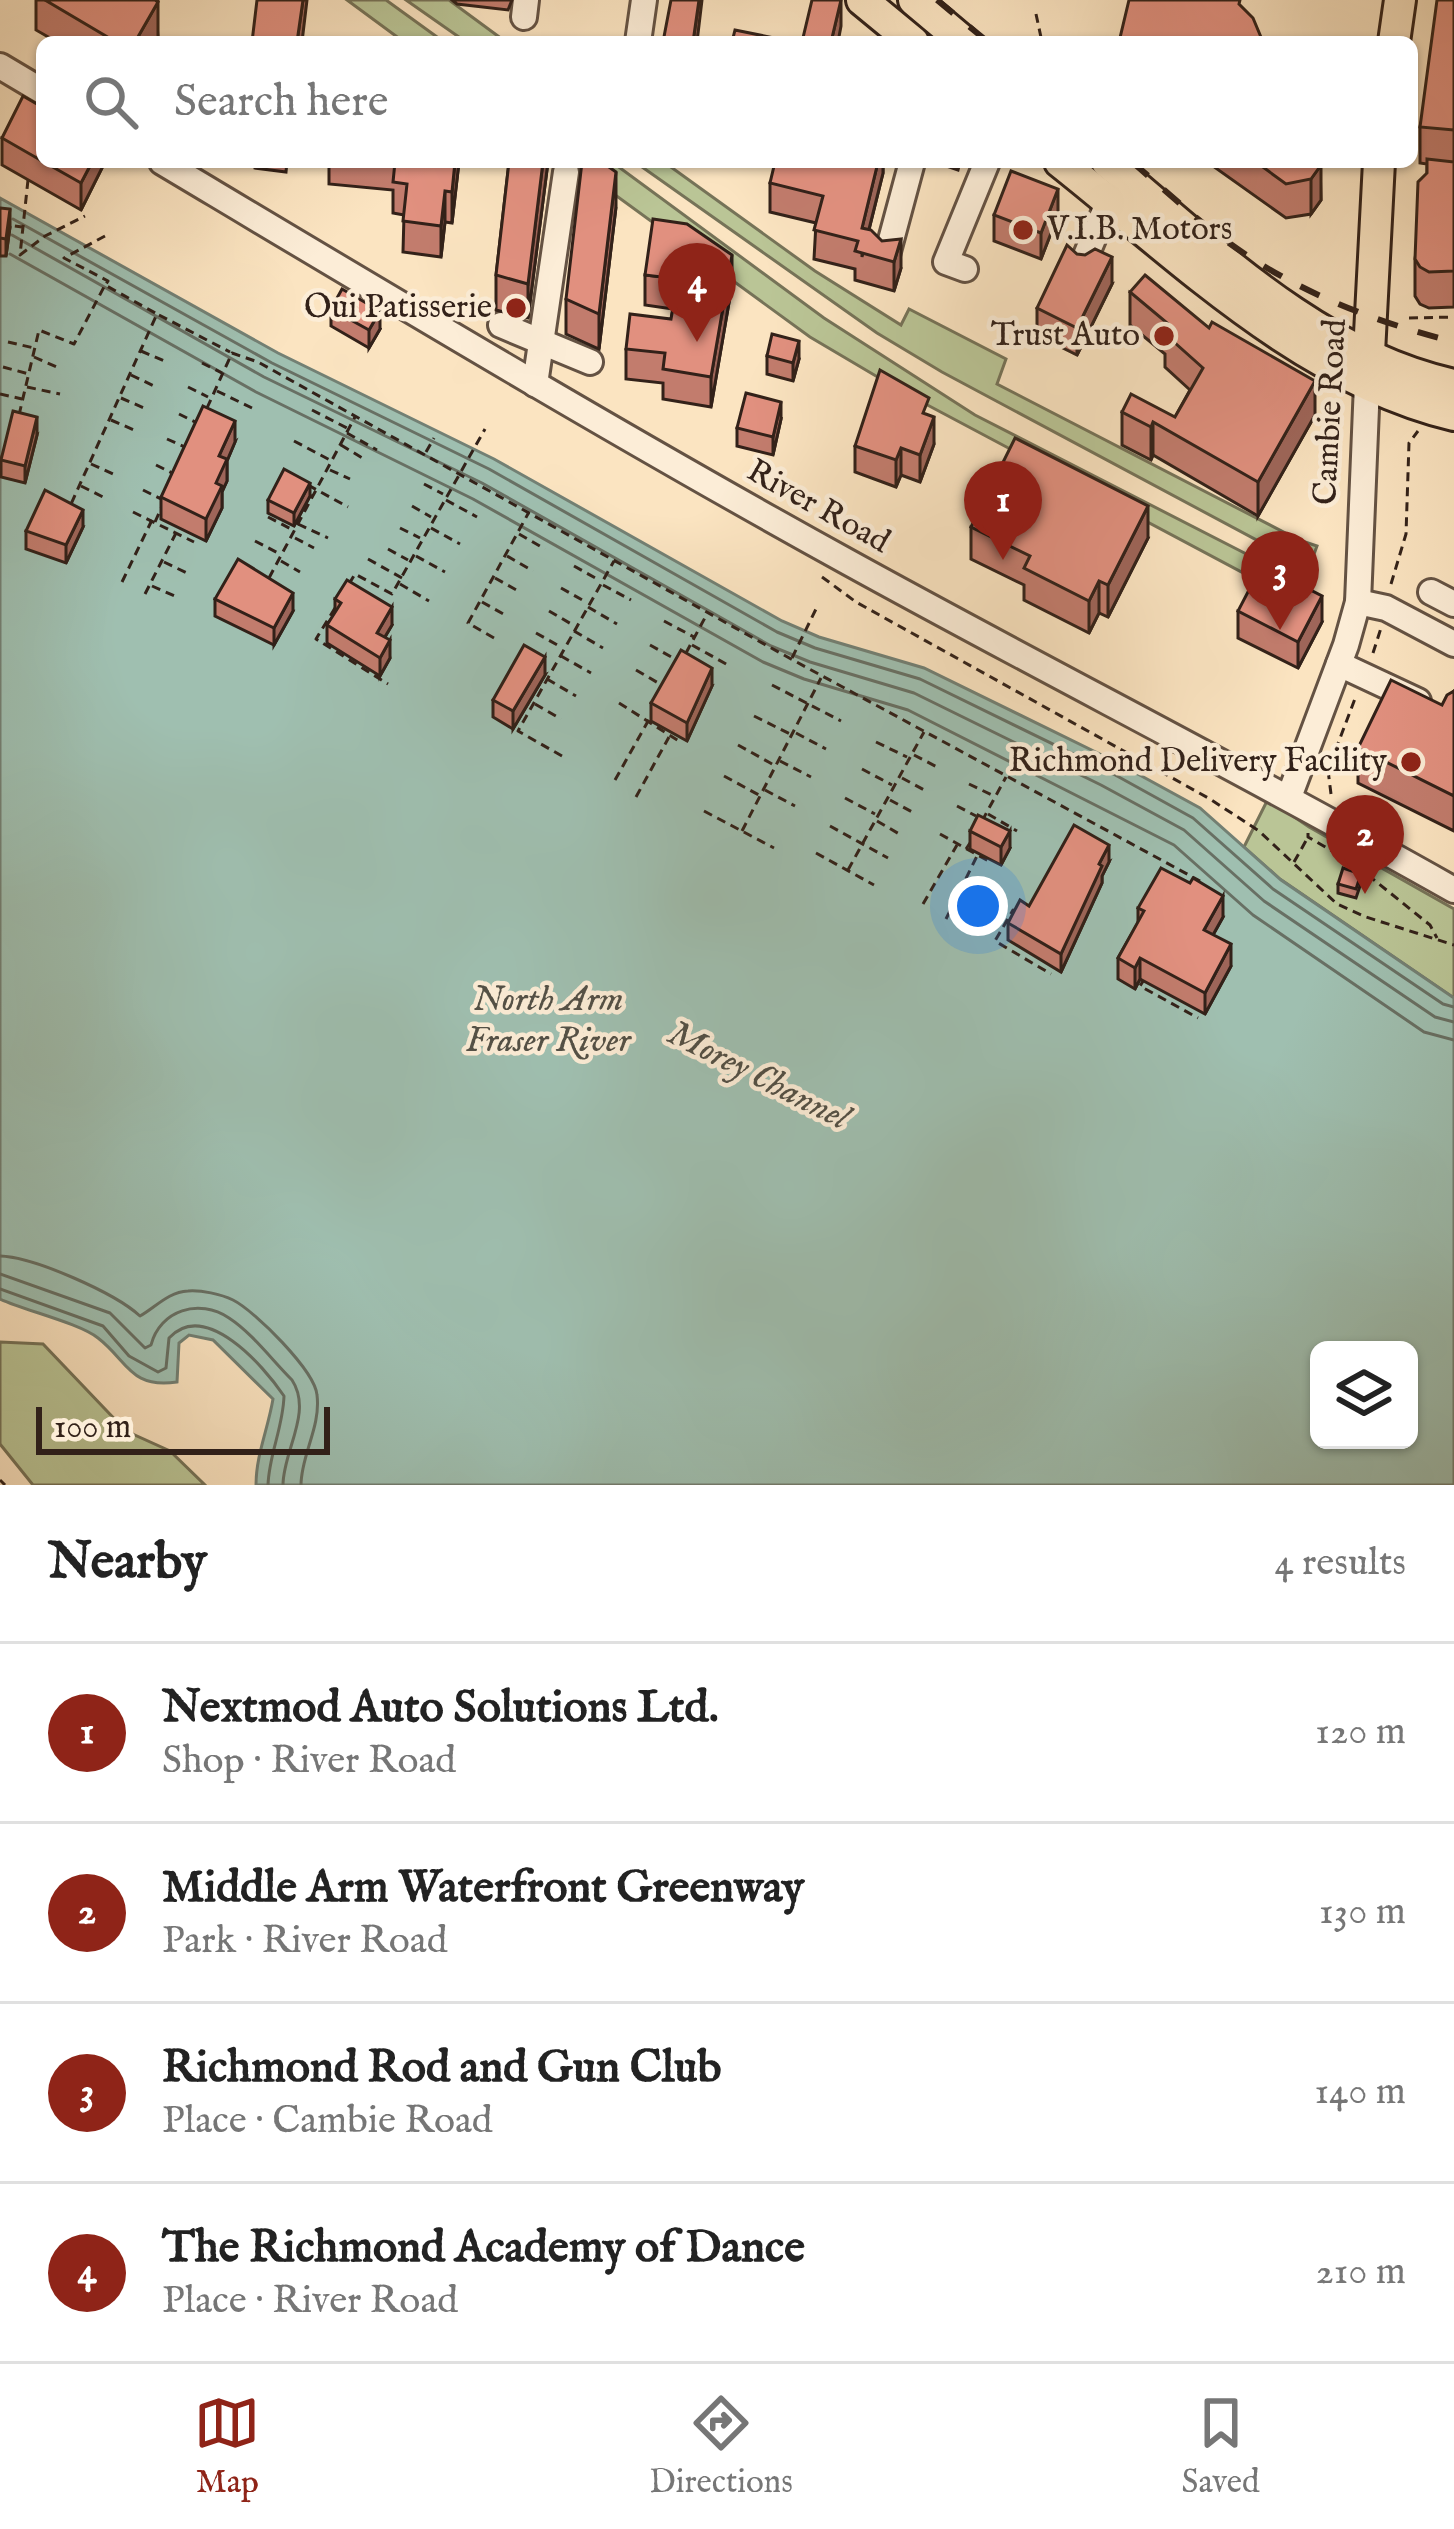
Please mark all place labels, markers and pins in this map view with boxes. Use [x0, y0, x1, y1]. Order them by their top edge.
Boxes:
place label: V.I.B. Motors [1046, 209, 1232, 251]
marker: V.I.B. Motors [1010, 217, 1036, 243]
pin: 4 [658, 243, 736, 342]
place label: Oui Patisserie [304, 287, 492, 329]
marker: Oui Patisserie [503, 295, 529, 321]
place label: Trust Auto [991, 315, 1140, 357]
marker: Trust Auto [1151, 323, 1177, 349]
pin: 1 [964, 461, 1042, 560]
pin: 3 [1241, 531, 1319, 630]
place label: Richmond Delivery Facility [1009, 741, 1388, 783]
marker: Richmond Delivery Facility [1398, 749, 1424, 775]
pin: 2 [1326, 795, 1404, 894]

